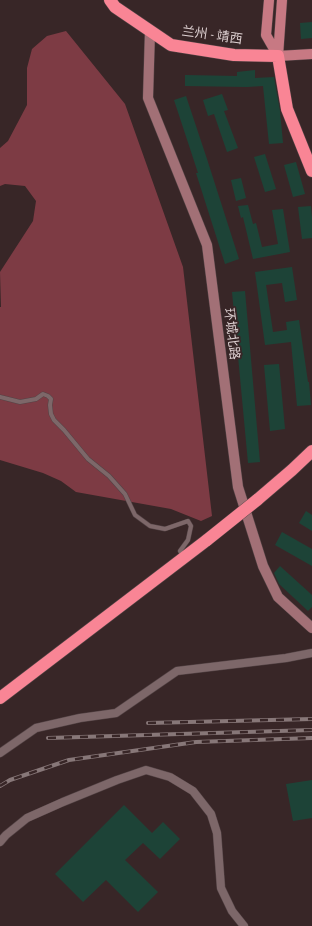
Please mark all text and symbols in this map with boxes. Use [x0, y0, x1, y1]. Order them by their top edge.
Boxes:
street label: 兰州 - 靖西 [181, 24, 243, 48]
street label: 环城北路 [220, 307, 242, 361]

